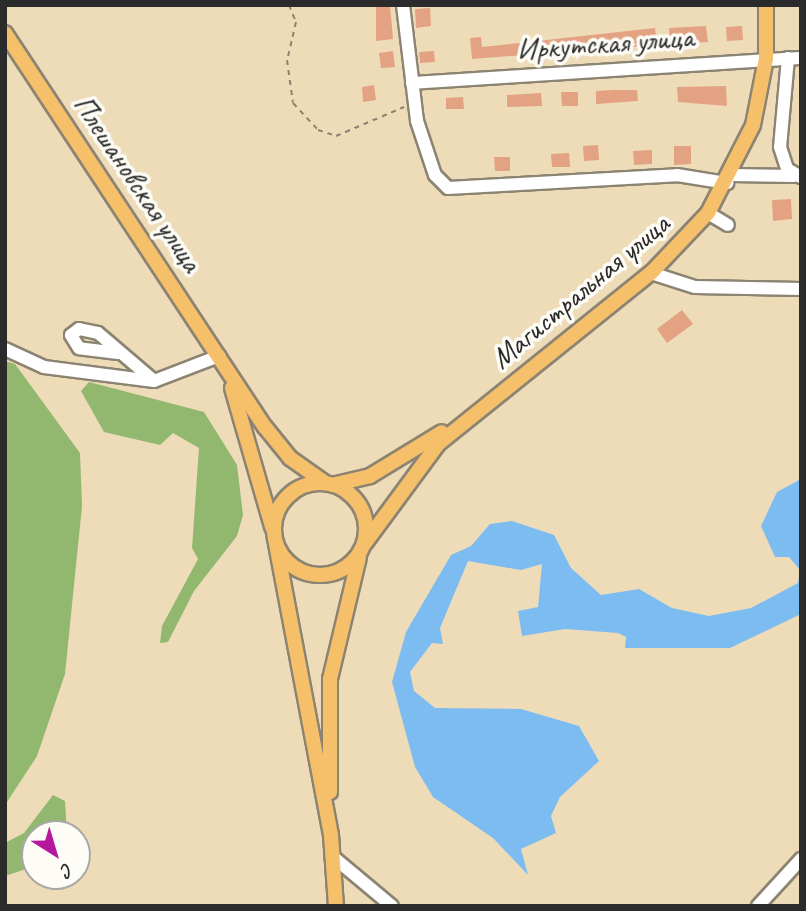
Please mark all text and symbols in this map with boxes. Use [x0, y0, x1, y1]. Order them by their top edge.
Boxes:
street label: Иркутская улица [515, 19, 695, 67]
street label: Плешановская улица [65, 87, 211, 279]
street label: Магистральная улица [482, 205, 678, 377]
north arrow [21, 820, 91, 890]
text: С [56, 858, 78, 883]

